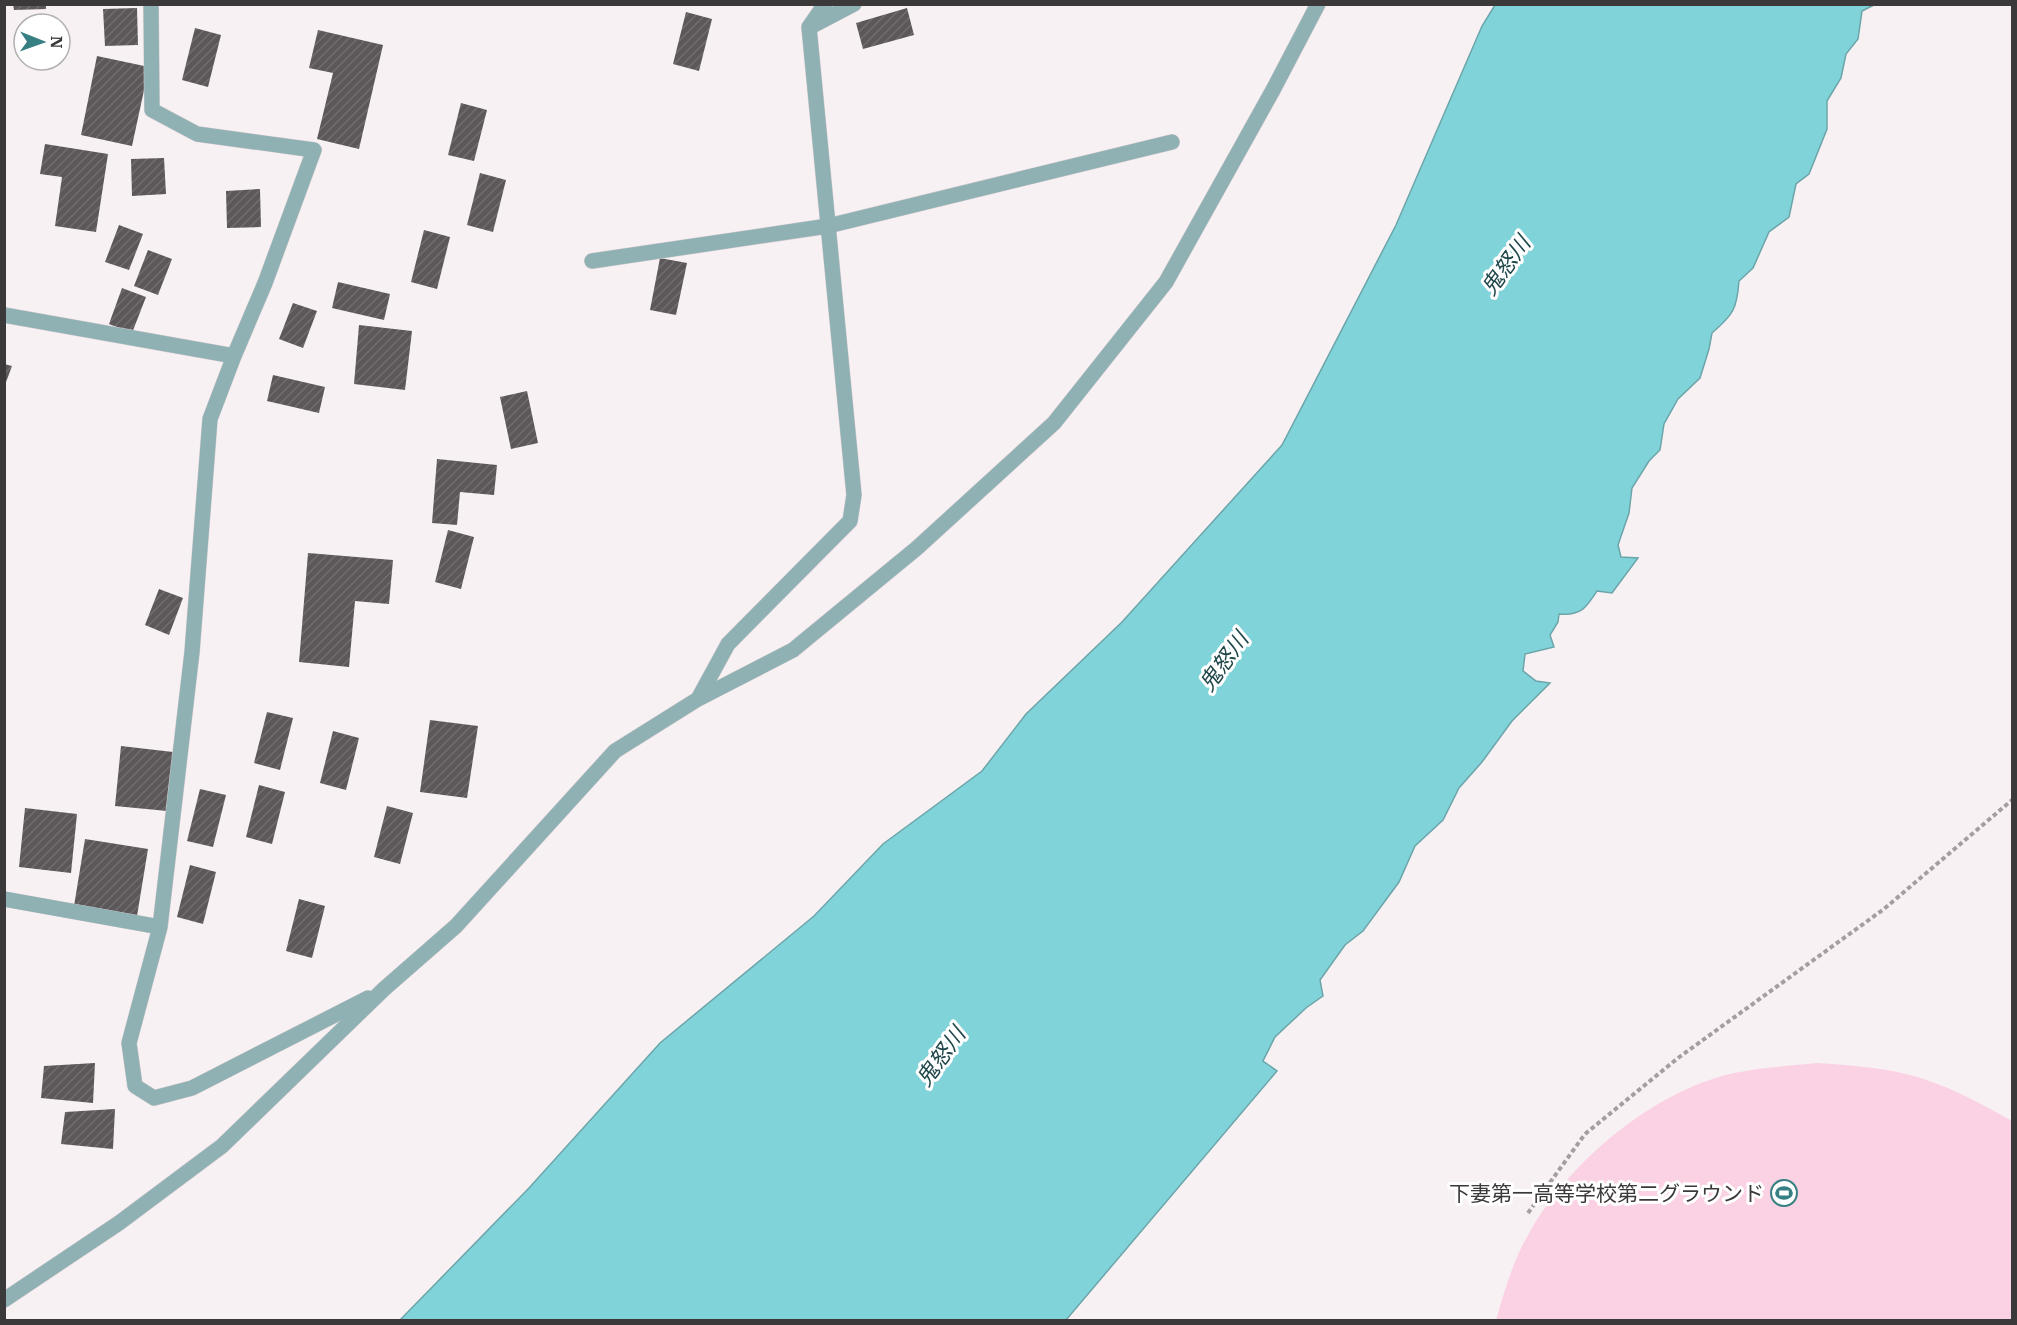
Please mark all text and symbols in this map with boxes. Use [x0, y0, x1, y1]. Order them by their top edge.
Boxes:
north arrow [12, 12, 72, 72]
text: N [47, 36, 67, 49]
water label: 鬼怒川 [1474, 228, 1537, 300]
water label: 鬼怒川 [1192, 624, 1255, 696]
water label: 鬼怒川 [909, 1019, 972, 1091]
sports icon: 下妻第一高等学校第二グラウンド [1769, 1178, 1799, 1208]
place label: 下妻第一高等学校第二グラウンド [1449, 1179, 1764, 1207]

